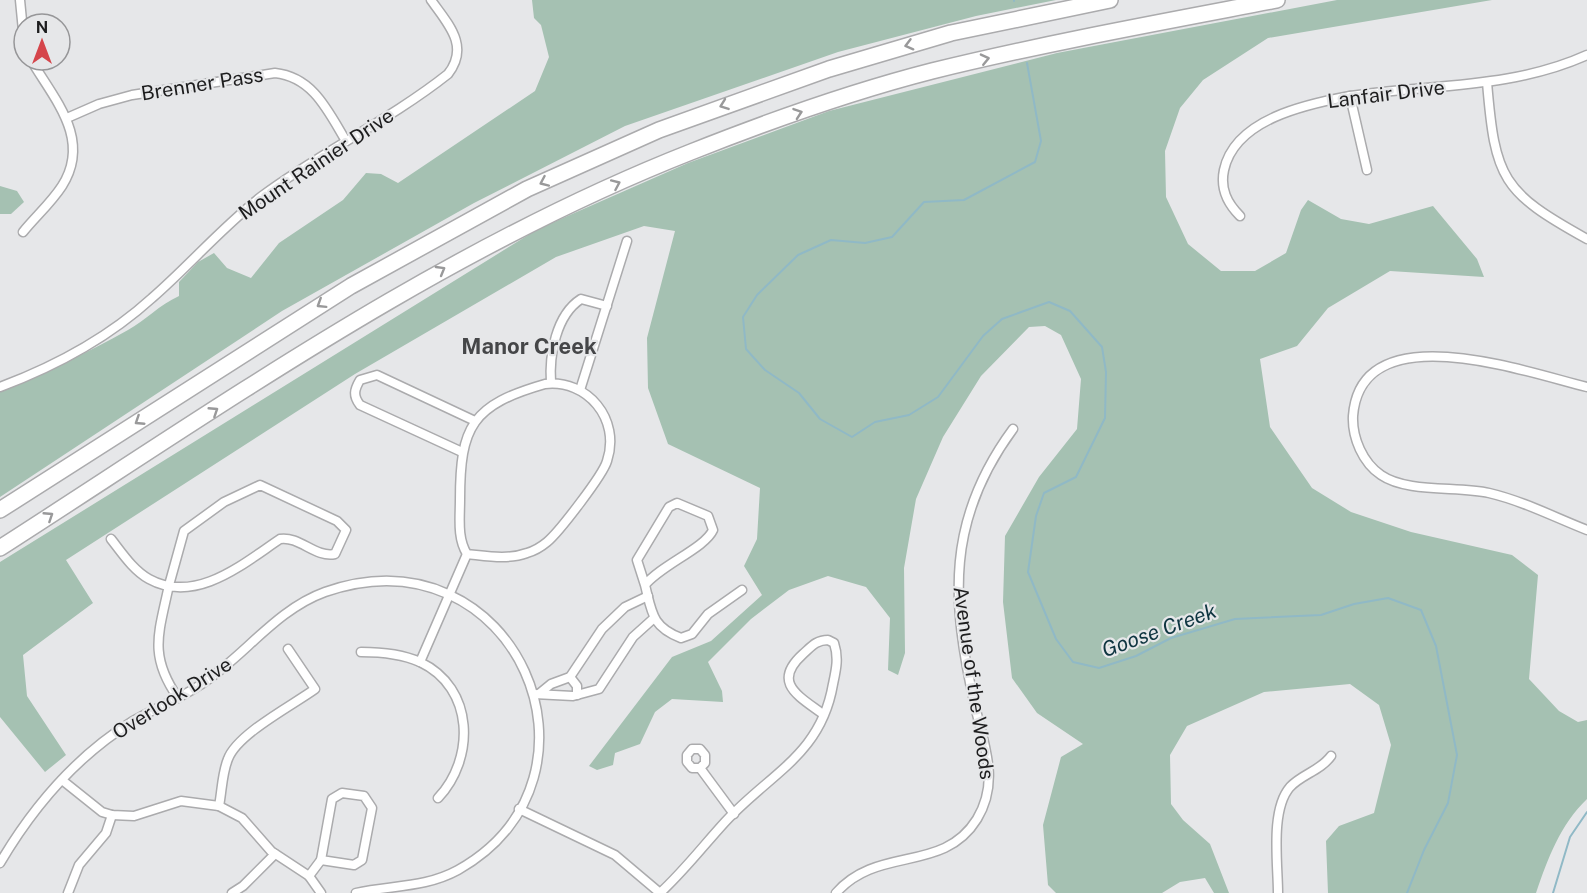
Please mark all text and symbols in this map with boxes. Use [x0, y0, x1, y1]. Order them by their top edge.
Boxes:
north arrow [12, 12, 72, 72]
text: N [36, 18, 48, 37]
one-way arrow [904, 38, 915, 50]
one-way arrow [980, 53, 990, 66]
street label: Brenner Pass [139, 63, 265, 105]
street label: Lanfair Drive [1326, 75, 1446, 113]
one-way arrow [719, 98, 730, 110]
street label: Mount Rainier Drive [234, 103, 398, 225]
one-way arrow [792, 107, 803, 120]
one-way arrow [540, 174, 551, 186]
one-way arrow [610, 179, 621, 191]
one-way arrow [435, 266, 445, 277]
one-way arrow [317, 297, 328, 308]
district label: Manor Creek [461, 333, 597, 359]
one-way arrow [207, 407, 218, 418]
one-way arrow [135, 413, 146, 424]
one-way arrow [42, 512, 53, 523]
street label: Avenue of the Woods [949, 585, 999, 781]
water label: Goose Creek [1098, 597, 1220, 662]
street label: Overlook Drive [108, 652, 236, 744]

